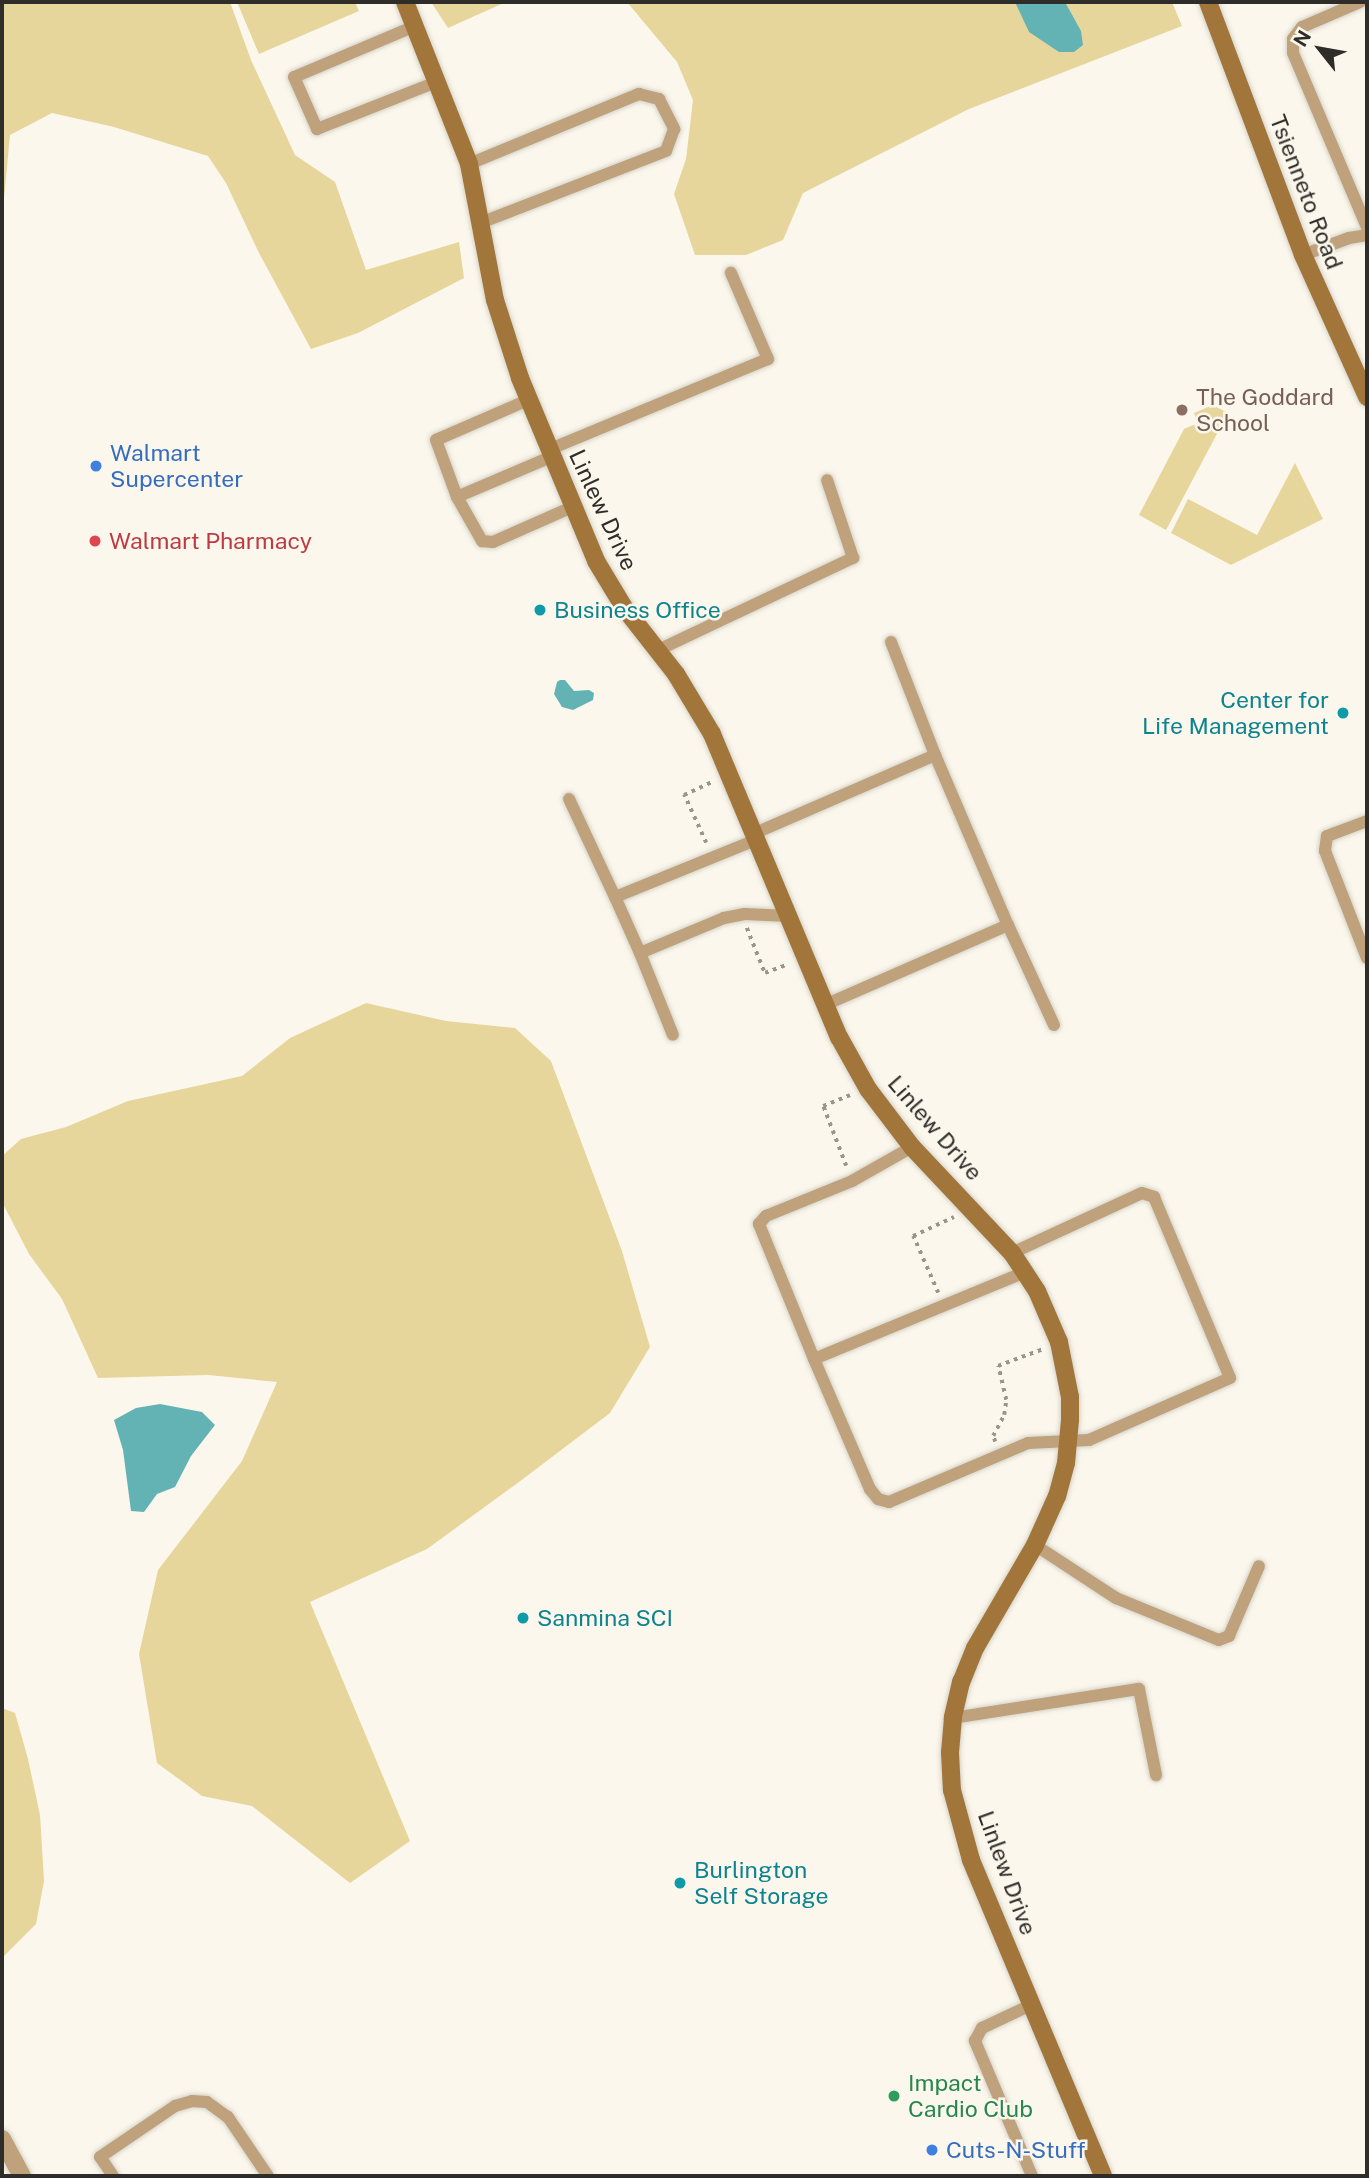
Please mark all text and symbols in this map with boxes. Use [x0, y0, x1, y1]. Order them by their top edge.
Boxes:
north arrow [1285, 14, 1355, 84]
text: N [1289, 26, 1315, 50]
street label: Tsienneto Road [1264, 111, 1348, 273]
place label: The Goddard School [1196, 383, 1334, 437]
marker: The Goddard School [1174, 402, 1190, 418]
place label: Walmart Supercenter [110, 439, 243, 493]
street label: Linlew Drive [563, 445, 643, 575]
marker: Walmart Supercenter [88, 458, 104, 474]
place label: Walmart Pharmacy [109, 527, 312, 555]
marker: Walmart Pharmacy [87, 533, 103, 549]
place label: Business Office [554, 596, 721, 624]
marker: Business Office [532, 602, 548, 618]
place label: Center for Life Management [1142, 686, 1329, 740]
marker: Center for Life Management [1335, 705, 1351, 721]
street label: Linlew Drive [882, 1070, 988, 1186]
place label: Sanmina SCI [537, 1604, 673, 1632]
marker: Sanmina SCI [515, 1610, 531, 1626]
street label: Linlew Drive [972, 1807, 1042, 1939]
place label: Burlington Self Storage [694, 1856, 828, 1910]
marker: Burlington Self Storage [672, 1875, 688, 1891]
place label: Impact Cardio Club [908, 2069, 1033, 2123]
marker: Impact Cardio Club [886, 2088, 902, 2104]
place label: Cuts-N-Stuff [946, 2136, 1086, 2164]
marker: Cuts-N-Stuff [924, 2142, 940, 2158]

